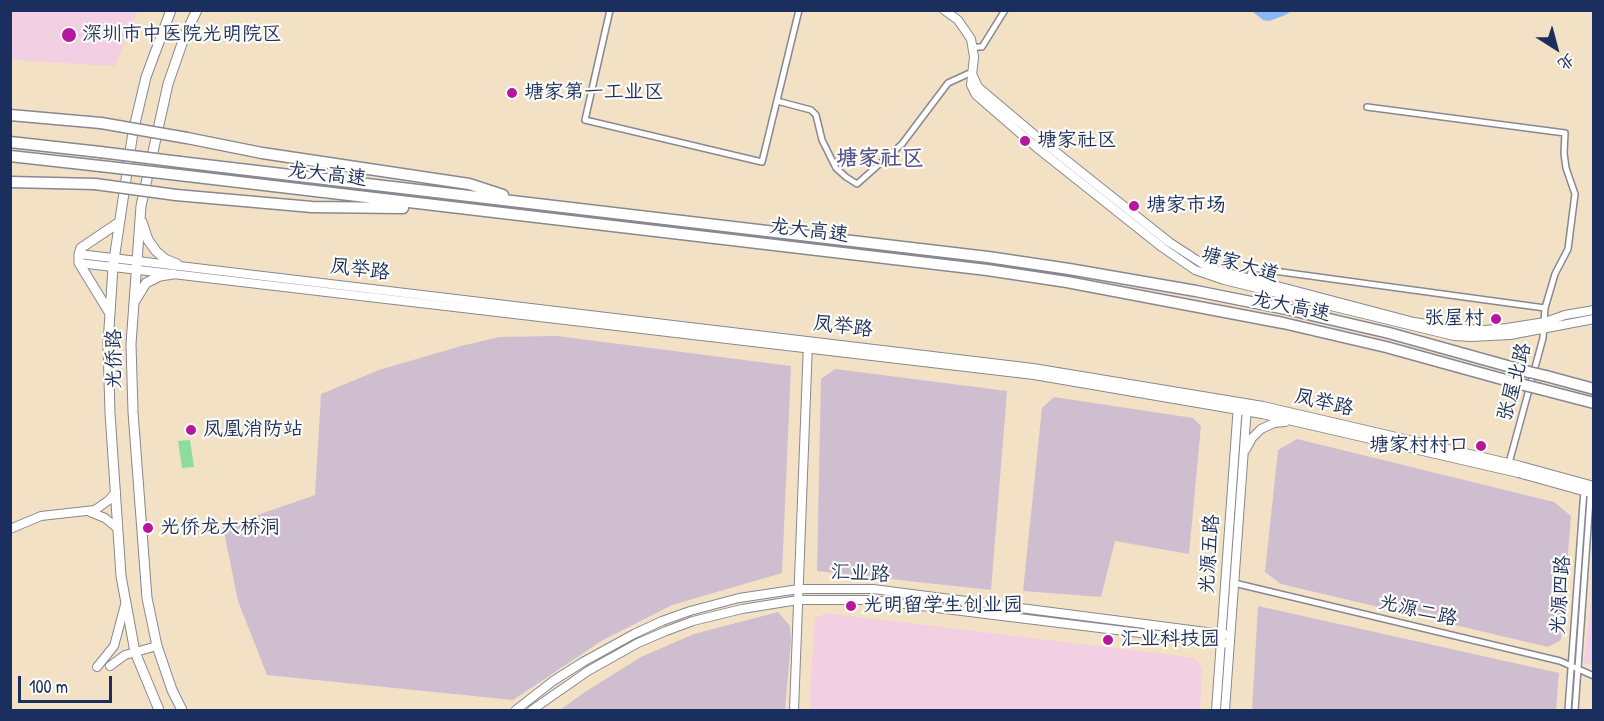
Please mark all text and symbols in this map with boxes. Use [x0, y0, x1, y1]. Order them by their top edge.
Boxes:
north arrow [1526, 18, 1586, 78]
place label: 深圳市中医院光明院区 [82, 23, 282, 47]
marker: 深圳市中医院光明院区 [60, 26, 78, 44]
text: 北 [1554, 49, 1580, 76]
place label: 塘家第一工业区 [524, 81, 664, 105]
marker: 塘家第一工业区 [505, 86, 519, 100]
place label: 塘家社区 [1037, 129, 1117, 153]
marker: 塘家社区 [1018, 134, 1032, 148]
district label: 塘家社区 [836, 146, 924, 172]
street label: 龙大高速 [286, 158, 368, 192]
place label: 塘家市场 [1146, 194, 1226, 218]
marker: 塘家市场 [1127, 199, 1141, 213]
street label: 龙大高速 [768, 214, 850, 248]
street label: 塘家大道 [1198, 242, 1282, 288]
street label: 凤举路 [329, 254, 391, 286]
street label: 龙大高速 [1249, 287, 1333, 327]
place label: 张屋村 [1424, 307, 1484, 331]
street label: 凤举路 [812, 311, 874, 343]
marker: 张屋村 [1489, 312, 1503, 326]
street label: 光侨路 [103, 329, 127, 389]
street label: 张屋北路 [1493, 340, 1537, 424]
street label: 凤举路 [1292, 385, 1356, 421]
place label: 凤凰消防站 [203, 418, 303, 442]
marker: 凤凰消防站 [184, 423, 198, 437]
place label: 塘家村村口 [1369, 434, 1469, 458]
marker: 塘家村村口 [1474, 439, 1488, 453]
street label: 光源五路 [1195, 513, 1225, 595]
place label: 光侨龙大桥洞 [160, 516, 280, 540]
marker: 光侨龙大桥洞 [141, 521, 155, 535]
street label: 光源四路 [1546, 554, 1576, 636]
street label: 汇业路 [829, 560, 891, 588]
street label: 光源二路 [1376, 590, 1460, 632]
place label: 光明留学生创业园 [863, 594, 1023, 618]
marker: 光明留学生创业园 [844, 599, 858, 613]
place label: 汇业科技园 [1120, 628, 1220, 652]
marker: 汇业科技园 [1101, 633, 1115, 647]
scale bar [21, 664, 116, 702]
text: 100 m [29, 674, 68, 699]

